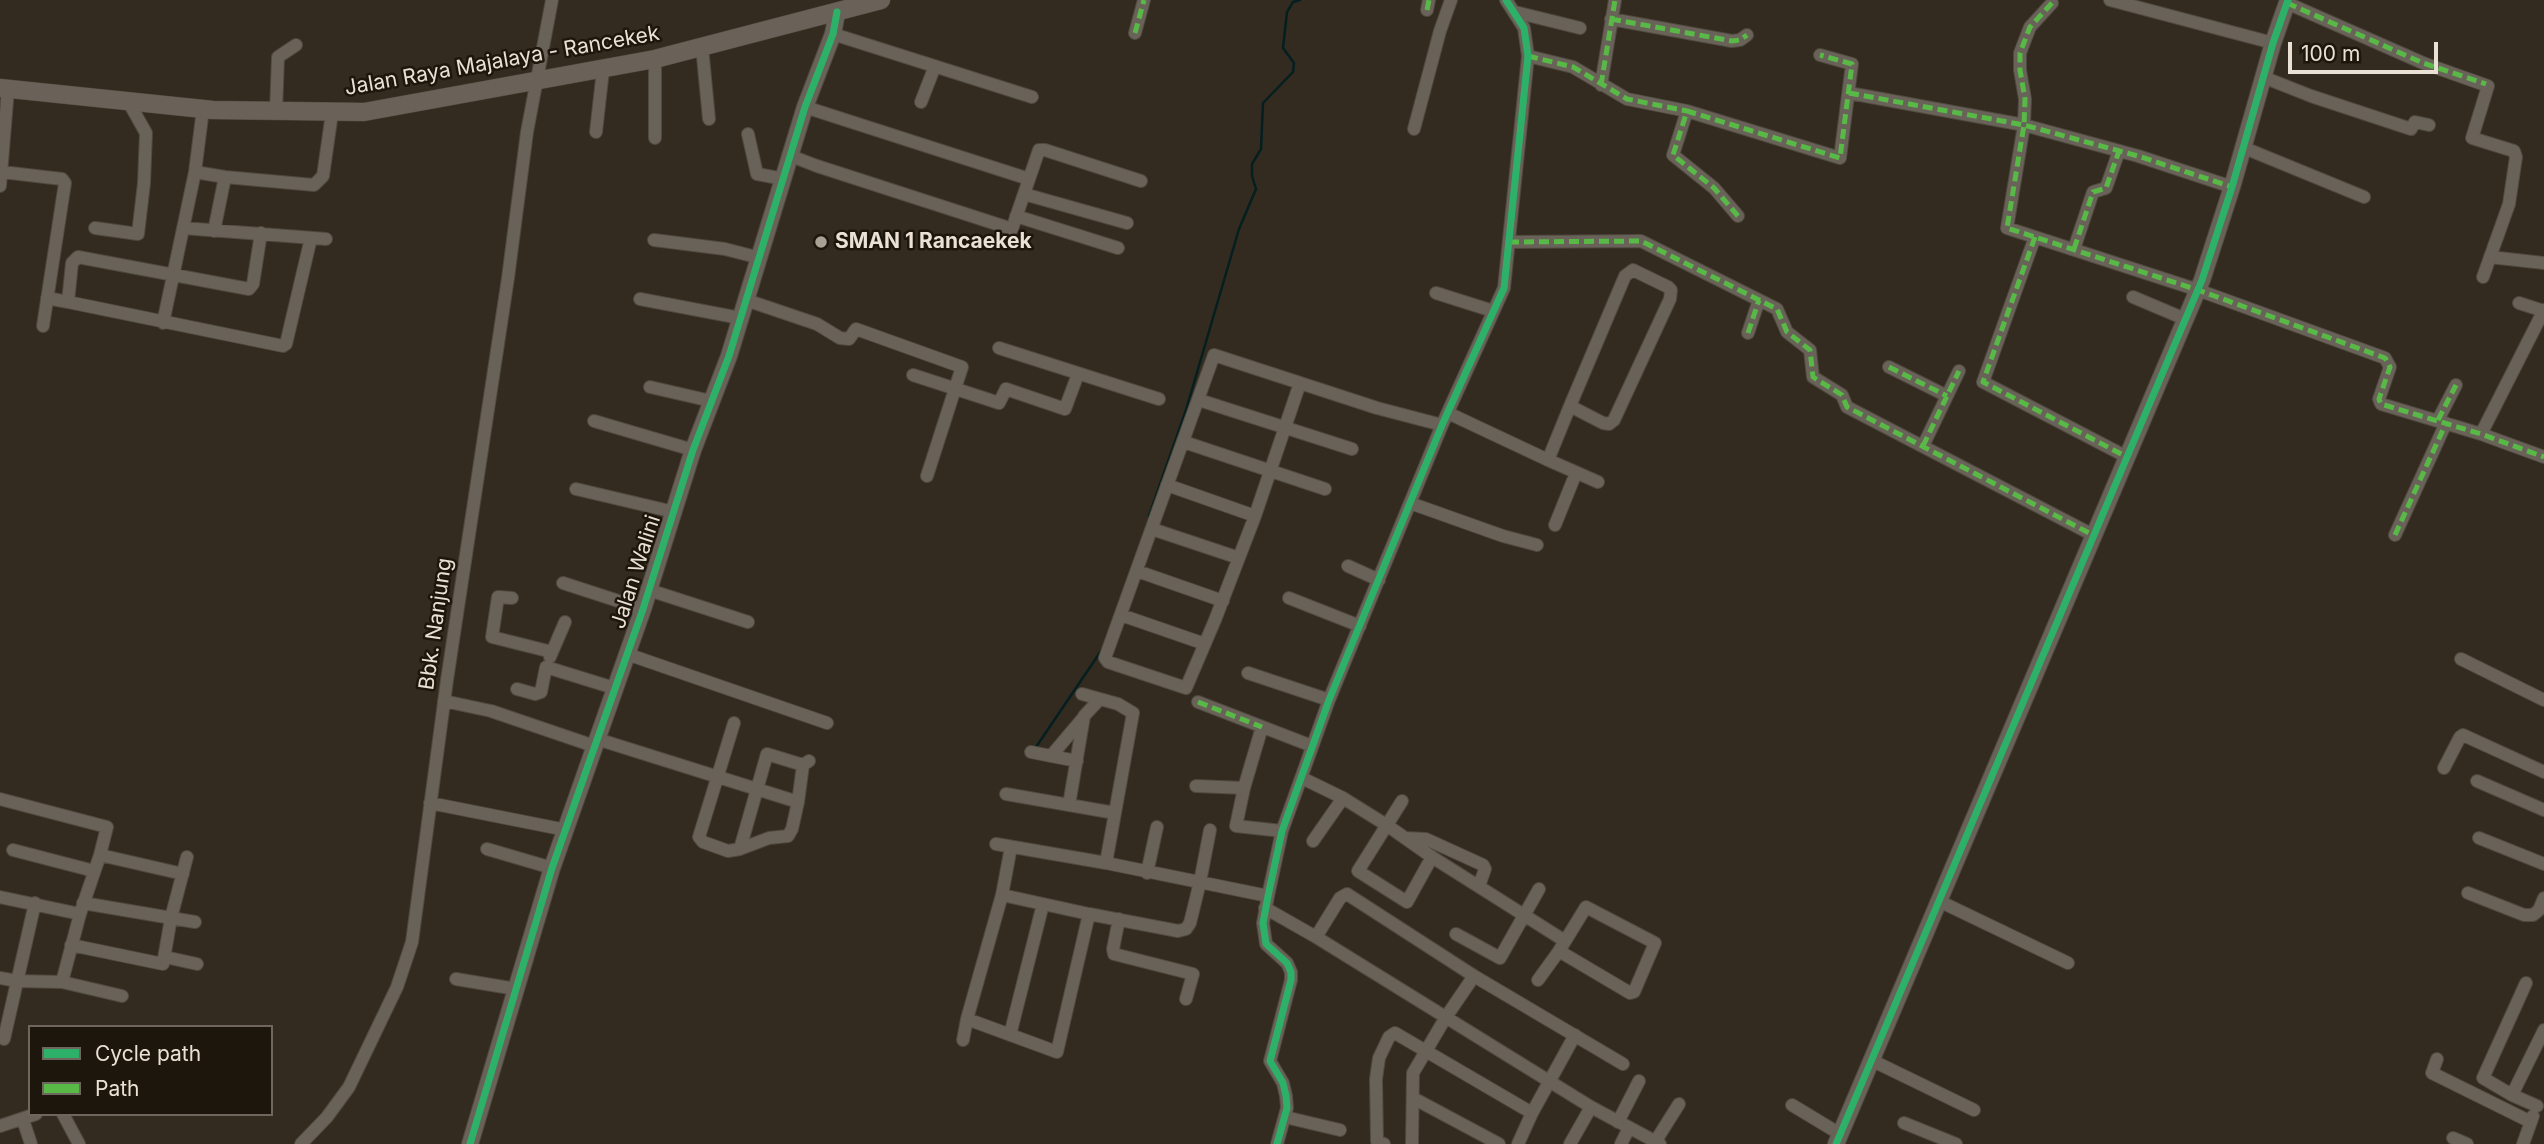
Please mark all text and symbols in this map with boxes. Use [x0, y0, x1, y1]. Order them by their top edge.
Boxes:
street label: Jalan Raya Majalaya - Rancekek [343, 21, 661, 101]
scale bar [2292, 28, 2442, 72]
text: 100 m [2301, 41, 2360, 66]
place label: SMAN 1 Rancaekek [835, 229, 1032, 255]
marker: SMAN 1 Rancaekek [813, 234, 829, 250]
street label: Jalan Walini [606, 512, 666, 632]
street label: Bbk. Nanjung [414, 556, 458, 692]
legend [28, 1025, 273, 1116]
text: Cycle path [95, 1041, 201, 1066]
text: Path [95, 1076, 140, 1101]

